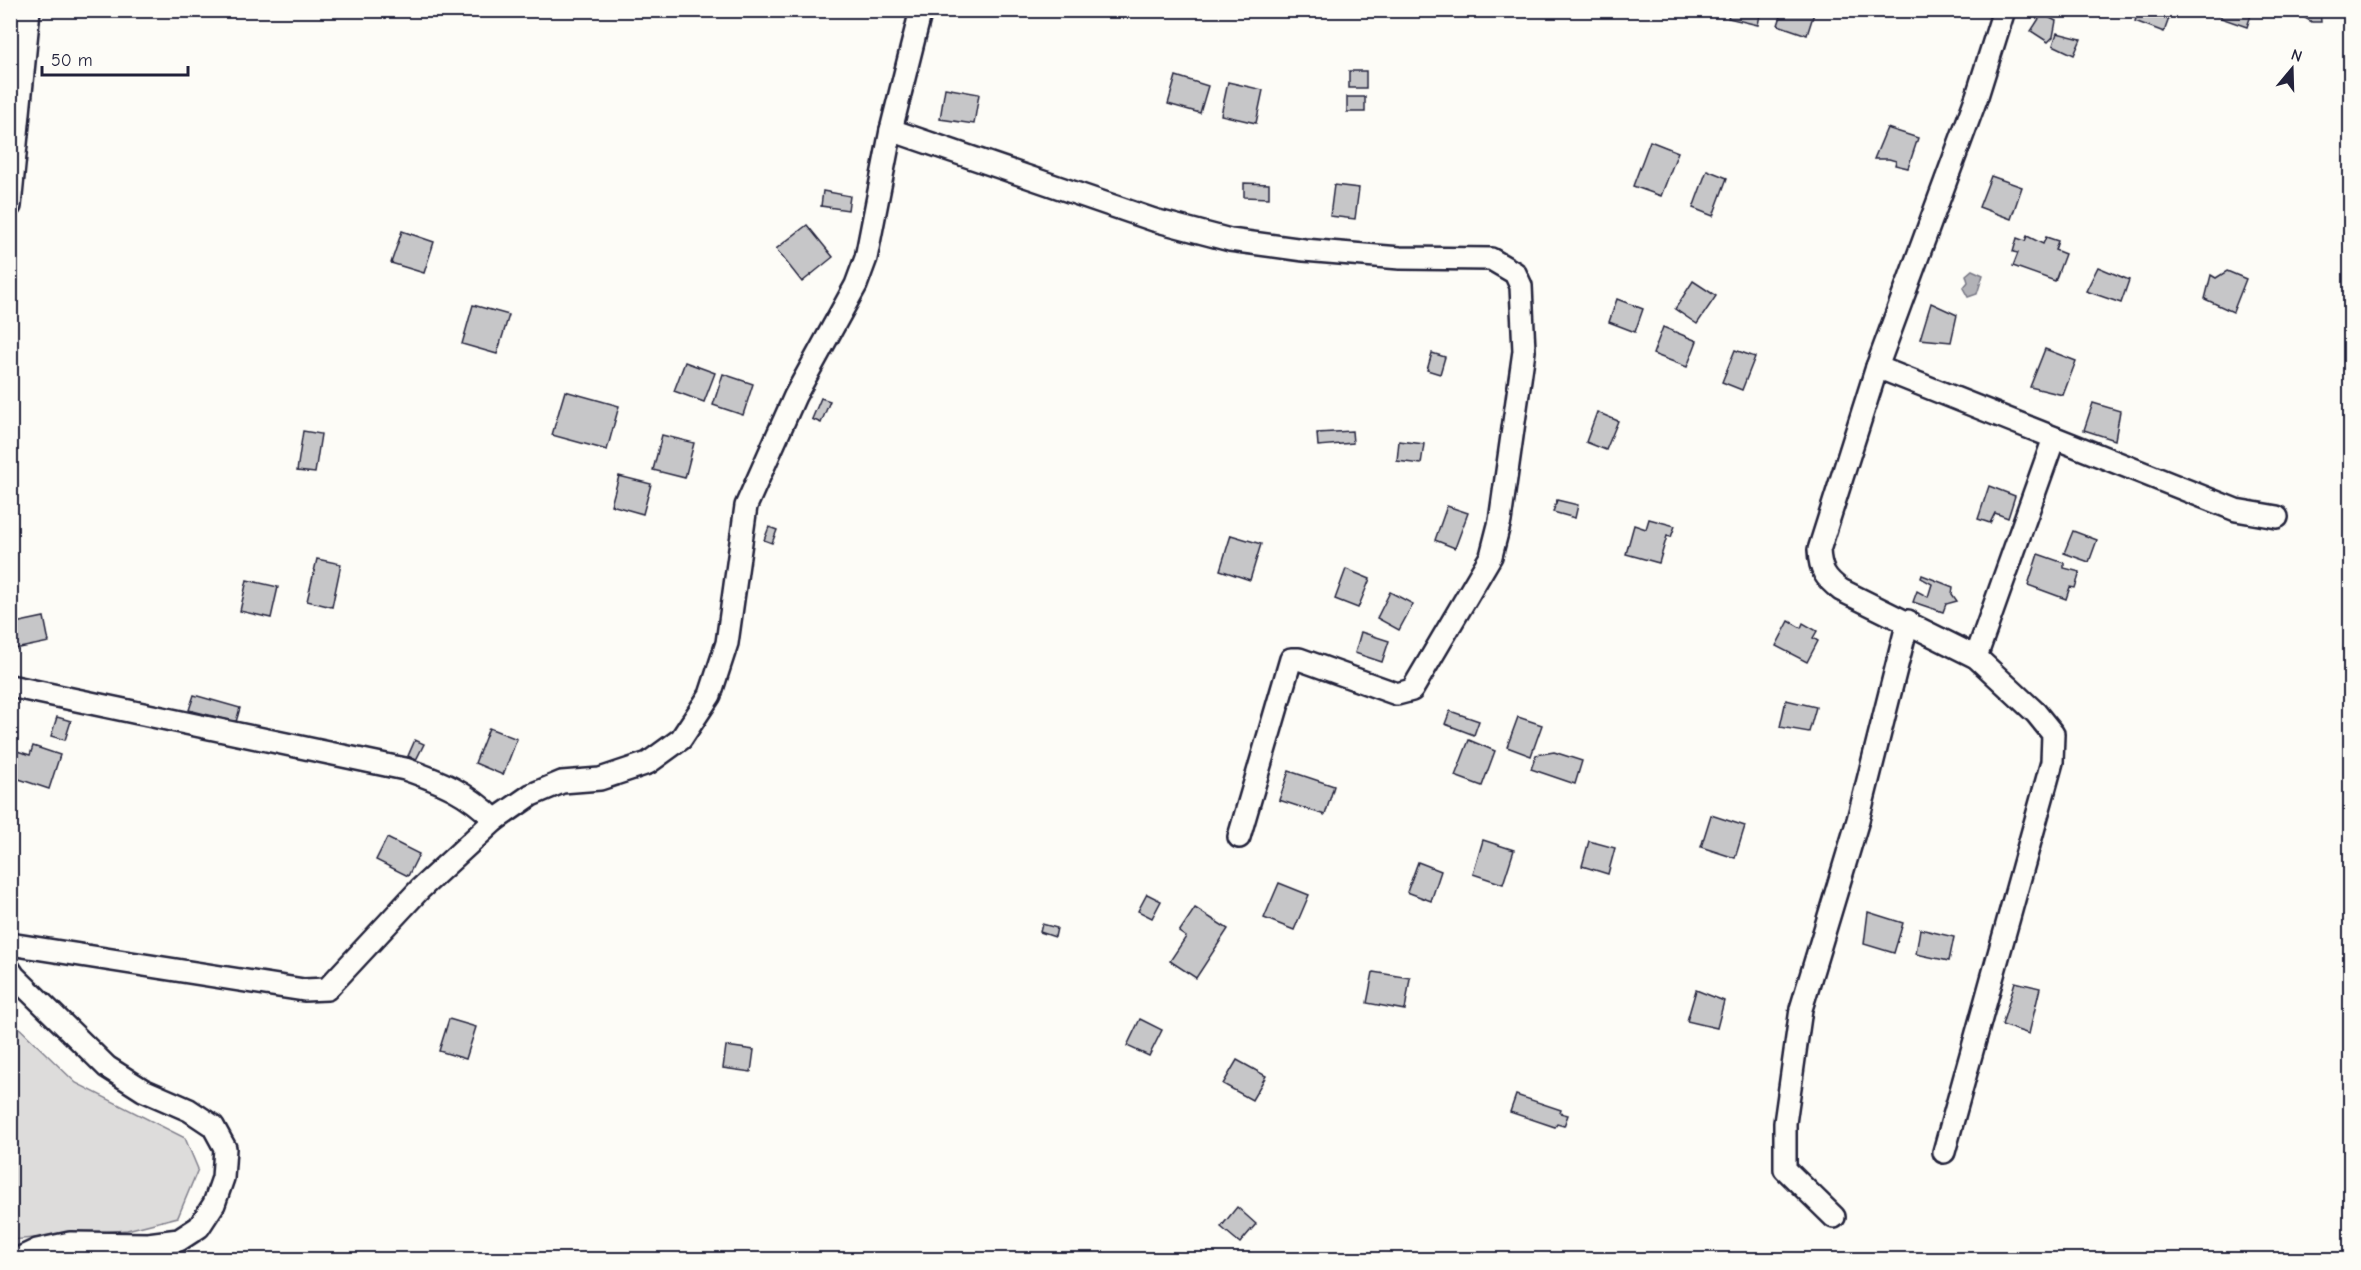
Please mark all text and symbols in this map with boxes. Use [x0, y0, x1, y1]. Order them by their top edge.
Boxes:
scale bar [42, 39, 188, 77]
north arrow [2262, 39, 2322, 99]
text: N [2289, 46, 2304, 66]
text: 50 m [51, 50, 93, 71]

